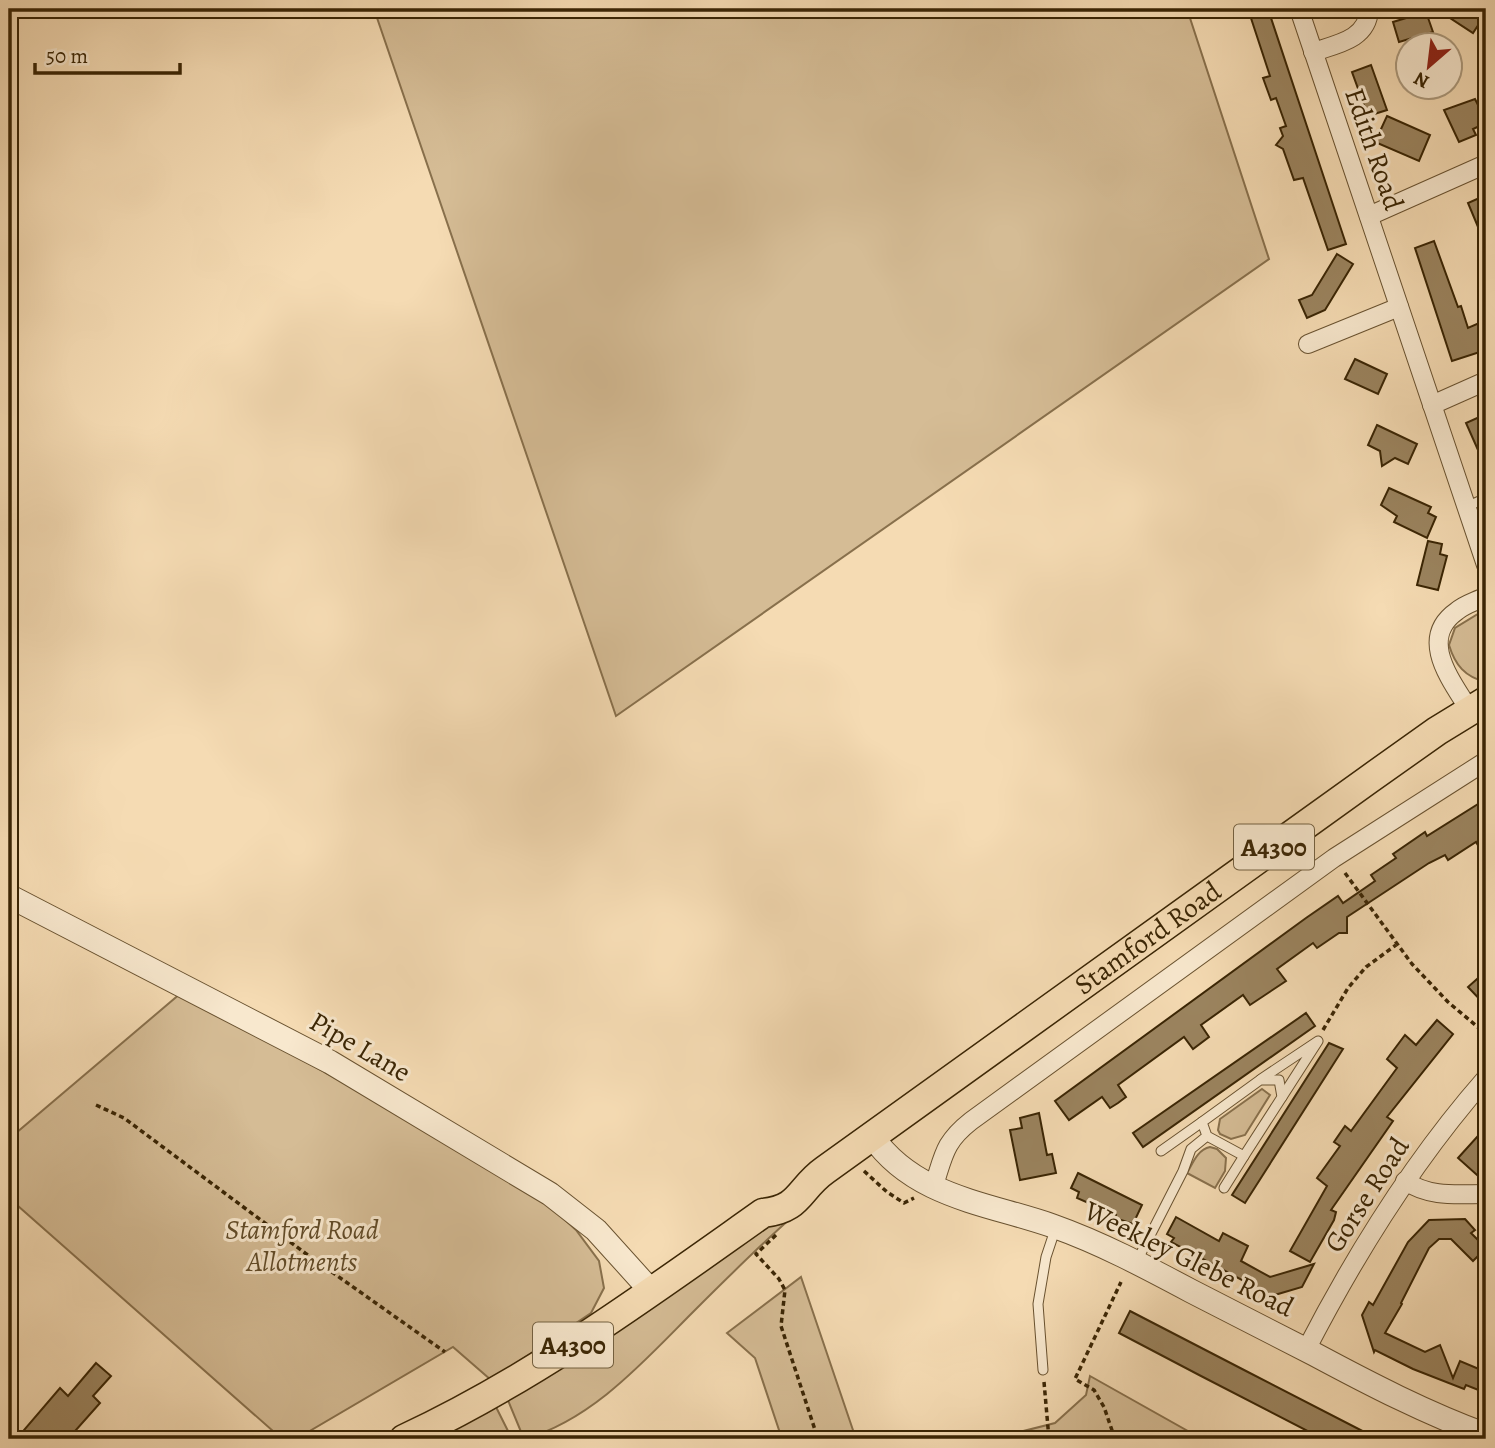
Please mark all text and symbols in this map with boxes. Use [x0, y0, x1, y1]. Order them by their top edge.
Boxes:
scale bar [35, 32, 180, 76]
north arrow [1394, 32, 1464, 102]
text: 50 m [46, 42, 88, 70]
text: N [1409, 65, 1434, 95]
street label: Edith Road [1335, 83, 1413, 216]
road number: A4300 [1234, 824, 1314, 870]
street label: Stamford Road [1067, 872, 1230, 1004]
street label: Pipe Lane [302, 1003, 418, 1091]
street label: Gorse Road [1316, 1129, 1419, 1260]
street label: Weekley Glebe Road [1077, 1191, 1301, 1327]
park label: Stamford Road Allotments [225, 1211, 379, 1281]
road number: A4300 [533, 1322, 613, 1368]

